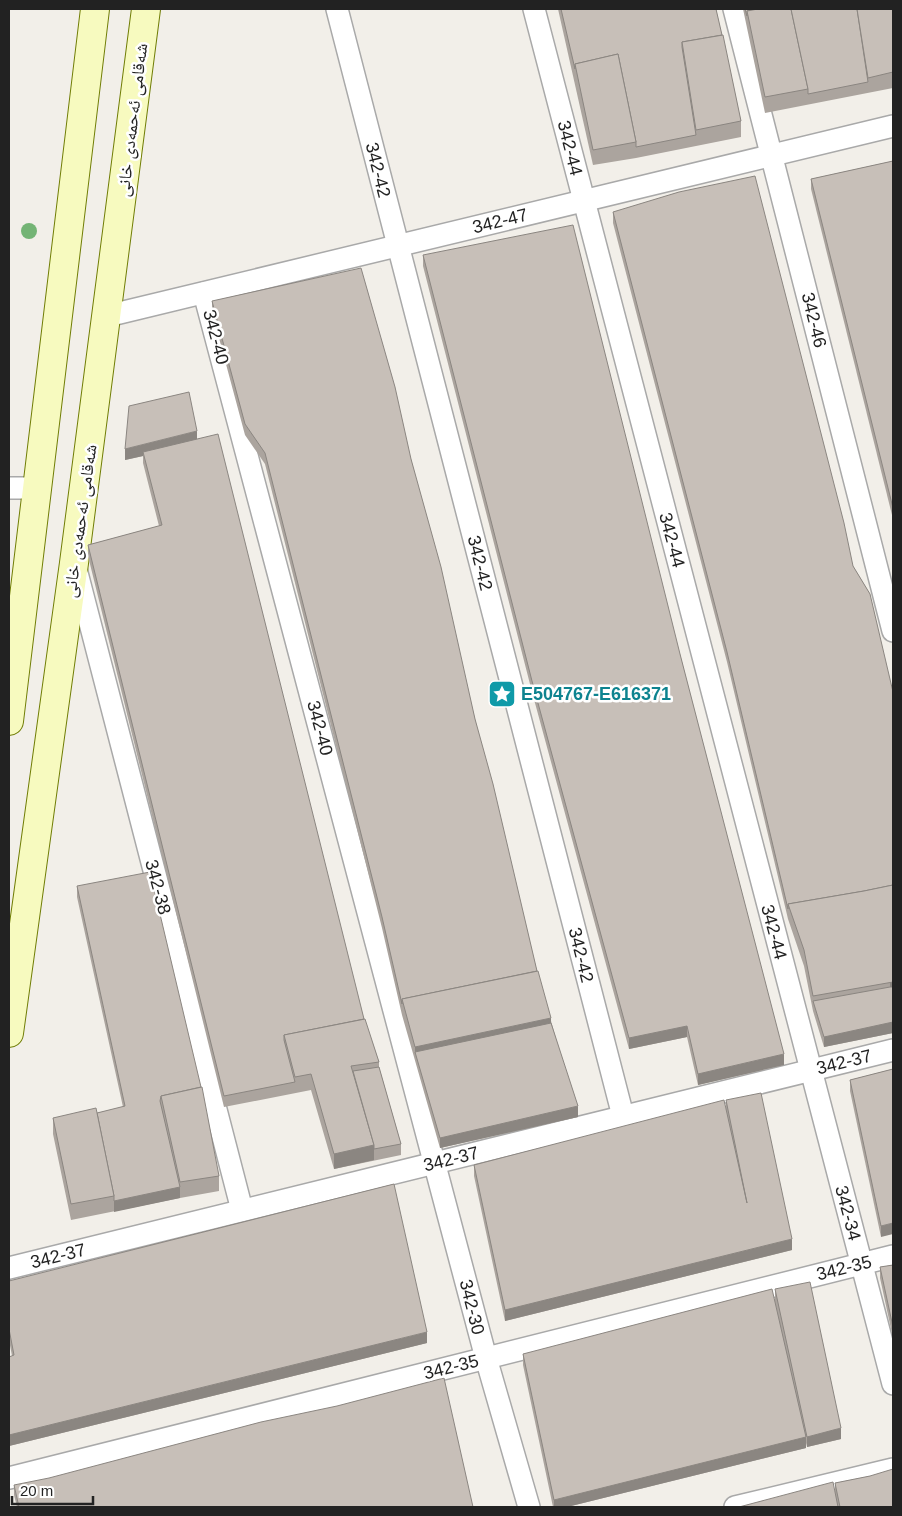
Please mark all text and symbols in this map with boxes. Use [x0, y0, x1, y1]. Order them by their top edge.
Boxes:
street label: شەقامی ئەحمەدی خانی [113, 42, 152, 198]
street label: 342-44 [554, 118, 586, 178]
street label: 342-42 [362, 140, 394, 200]
street label: 342-47 [470, 205, 530, 237]
street label: 342-46 [798, 290, 830, 350]
street label: 342-40 [199, 307, 233, 367]
street label: شەقامی ئەحمەدی خانی [59, 443, 102, 599]
street label: 342-44 [655, 510, 689, 570]
street label: 342-42 [464, 533, 496, 593]
place icon: E504767-E616371 [487, 679, 517, 709]
place label: E504767-E616371 [521, 684, 671, 704]
street label: 342-40 [303, 698, 337, 758]
street label: 342-38 [141, 857, 175, 917]
street label: 342-44 [757, 902, 791, 962]
street label: 342-42 [565, 925, 597, 985]
street label: 342-37 [814, 1046, 874, 1078]
street label: 342-37 [421, 1143, 481, 1175]
street label: 342-34 [831, 1183, 865, 1243]
street label: 342-37 [28, 1240, 88, 1272]
street label: 342-35 [814, 1252, 874, 1284]
street label: 342-30 [456, 1277, 488, 1337]
street label: 342-35 [421, 1351, 481, 1383]
scale bar [12, 1474, 94, 1506]
text: 20 m [20, 1482, 53, 1499]

